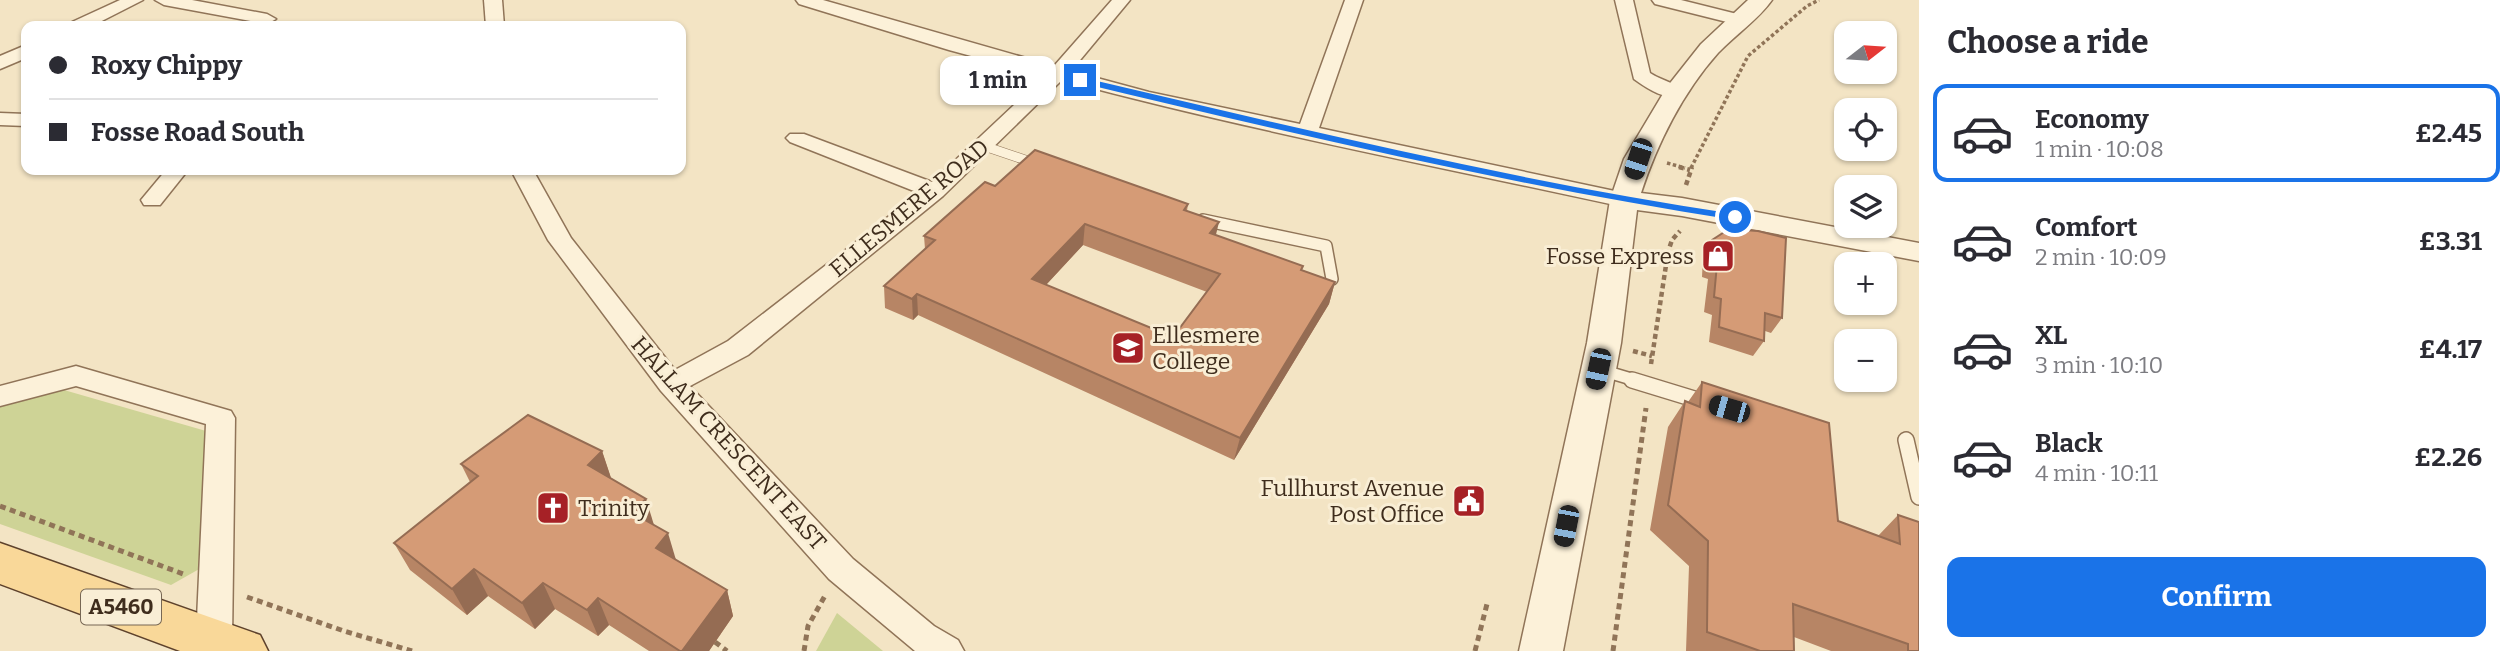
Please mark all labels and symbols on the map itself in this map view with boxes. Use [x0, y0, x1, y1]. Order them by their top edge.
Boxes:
north arrow [1834, 21, 1897, 84]
callout: 1 min [940, 56, 1056, 104]
route end [1064, 64, 1096, 96]
street label: ELLESMERE ROAD [824, 133, 994, 283]
car [1622, 136, 1655, 182]
route start [1719, 201, 1751, 233]
shop icon: Fosse Express [1699, 237, 1737, 275]
place label: Fosse Express [1546, 242, 1694, 270]
place label: Ellesmere College [1152, 321, 1260, 375]
school or university icon: Ellesmere College [1109, 329, 1147, 367]
street label: HALLAM CRESCENT EAST [626, 330, 832, 556]
car [1584, 346, 1613, 392]
car [1706, 393, 1753, 425]
place label: Fullhurst Avenue Post Office [1261, 474, 1444, 528]
public building icon: Fullhurst Avenue Post Office [1450, 482, 1488, 520]
church icon: Trinity [534, 489, 572, 527]
place label: Trinity [578, 494, 650, 522]
car [1552, 503, 1581, 549]
road number: A5460 [81, 590, 161, 624]

